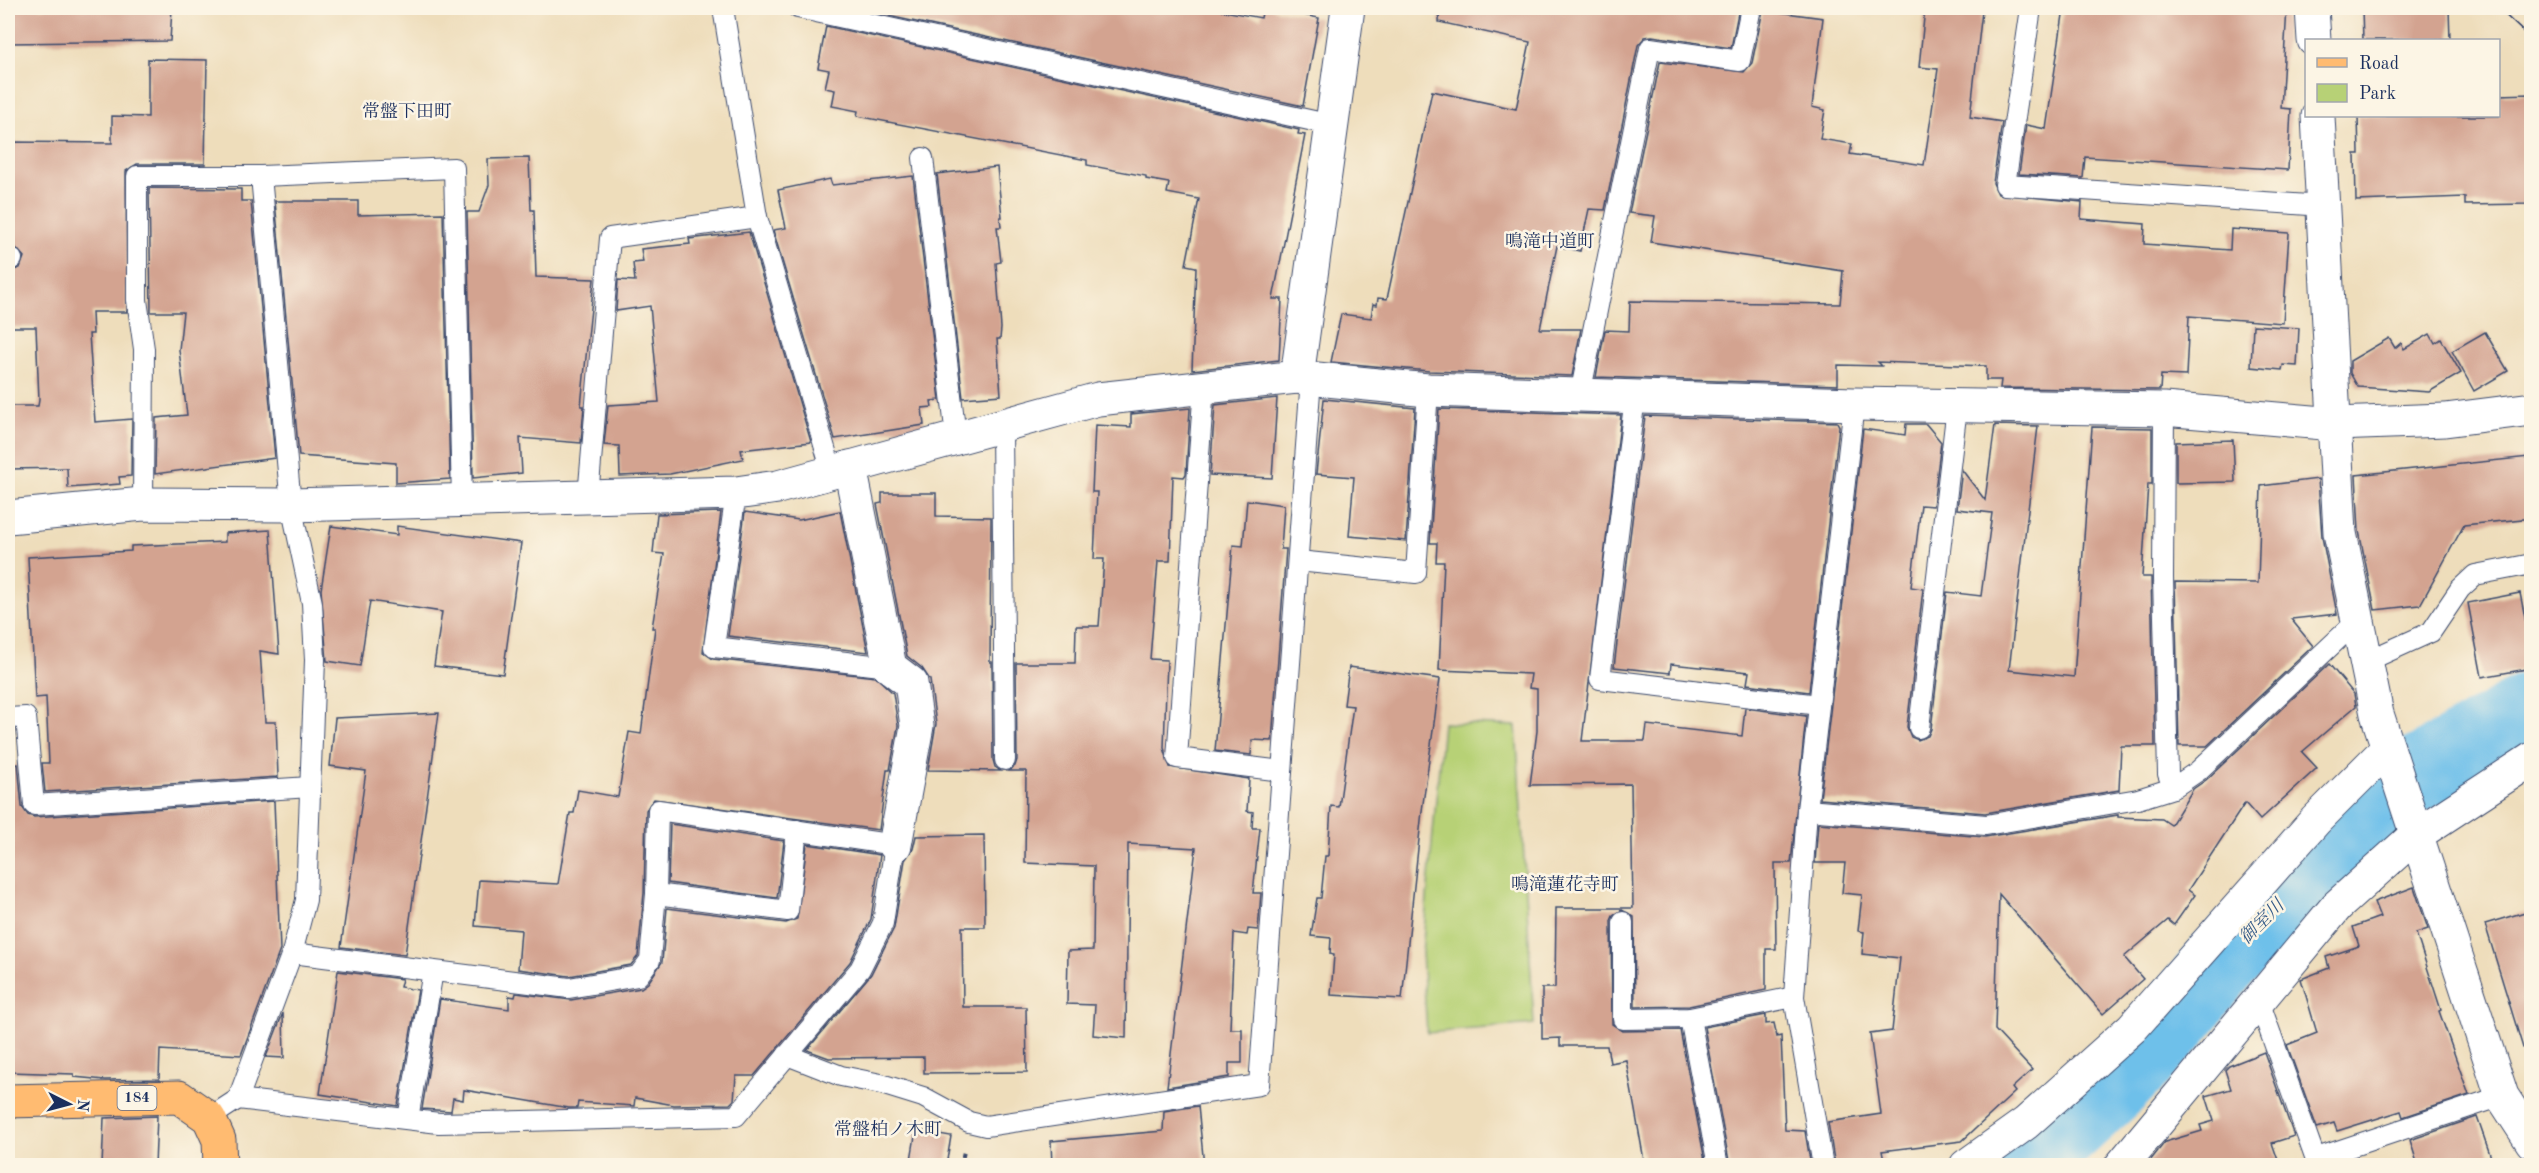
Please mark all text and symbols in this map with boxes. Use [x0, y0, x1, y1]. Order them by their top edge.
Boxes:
legend [2305, 39, 2500, 117]
text: Road [2359, 55, 2399, 73]
text: Park [2359, 85, 2396, 103]
district label: 常盤下田町 [362, 101, 452, 121]
district label: 鳴滝中道町 [1505, 231, 1595, 251]
district label: 鳴滝蓮花寺町 [1511, 874, 1619, 894]
water label: 御室川 [2235, 894, 2289, 947]
north arrow [39, 1074, 99, 1134]
road number: 184 [118, 1086, 156, 1110]
text: N [73, 1098, 91, 1113]
district label: 常盤柏ノ木町 [834, 1119, 942, 1139]

